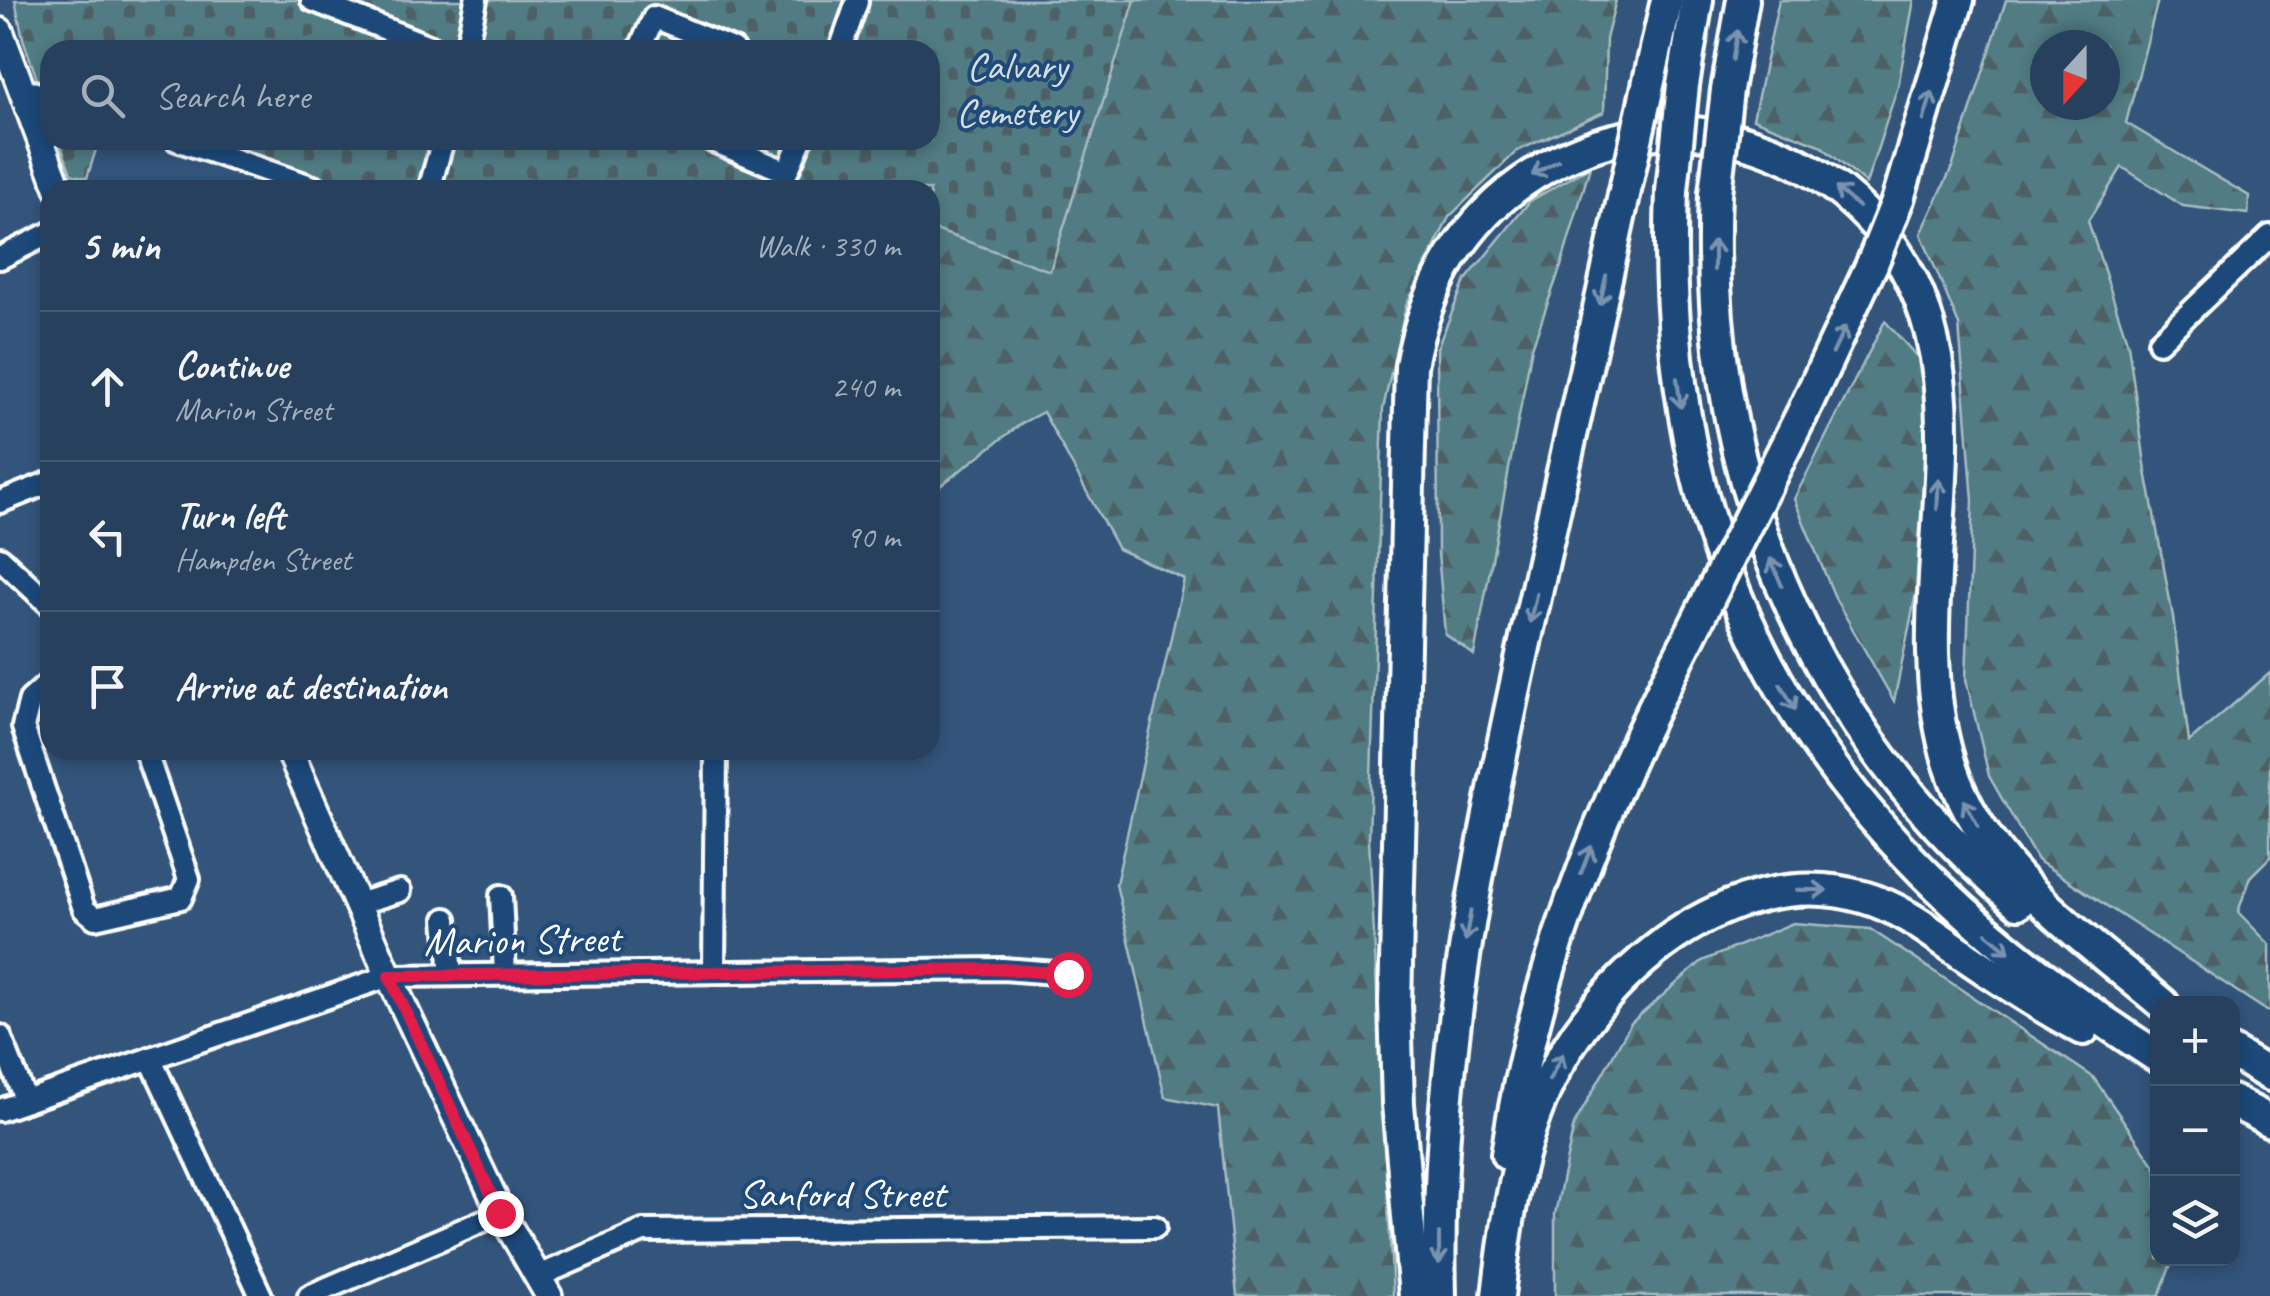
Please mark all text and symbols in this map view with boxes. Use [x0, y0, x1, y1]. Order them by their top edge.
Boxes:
one-way arrow [1726, 29, 1745, 62]
north arrow [2030, 30, 2120, 120]
search box [40, 40, 940, 150]
park label: Calvary Cemetery [956, 41, 1081, 137]
icon: search [75, 68, 130, 123]
text: Search here [155, 72, 310, 119]
one-way arrow [1920, 90, 1938, 122]
one-way arrow [1531, 158, 1560, 178]
one-way arrow [1835, 186, 1860, 209]
text: 5 min [80, 219, 160, 272]
text: Walk · 330 m [756, 225, 900, 266]
one-way arrow [1704, 240, 1723, 272]
one-way arrow [1593, 274, 1612, 306]
one-way arrow [1830, 326, 1849, 356]
text: Continue [175, 342, 289, 389]
icon: ahead [80, 359, 135, 414]
text: 240 m [831, 366, 900, 407]
one-way arrow [1671, 377, 1689, 409]
text: Marion Street [175, 389, 332, 430]
one-way arrow [1929, 479, 1948, 511]
text: Turn left [175, 492, 285, 539]
icon: left [80, 509, 135, 564]
text: 90 m [846, 516, 900, 557]
text: Hampden Street [175, 539, 351, 580]
one-way arrow [1765, 557, 1783, 588]
one-way arrow [1523, 591, 1541, 623]
icon: arrive [80, 659, 135, 714]
text: Arrive at destination [175, 663, 447, 710]
one-way arrow [1778, 682, 1798, 711]
one-way arrow [1961, 798, 1981, 828]
one-way arrow [1578, 846, 1596, 876]
one-way arrow [1795, 881, 1827, 900]
one-way arrow [1458, 909, 1477, 942]
street label: Marion Street [423, 913, 624, 967]
one-way arrow [1985, 931, 2010, 954]
route start [1046, 952, 1092, 998]
map controls [2150, 996, 2240, 1266]
button: + [2150, 996, 2240, 1086]
one-way arrow [1547, 1053, 1567, 1083]
button: − [2150, 1086, 2240, 1176]
street label: Sanford Street [739, 1169, 949, 1219]
button: layers [2150, 1176, 2240, 1266]
route end [478, 1191, 524, 1237]
one-way arrow [1430, 1233, 1449, 1265]

